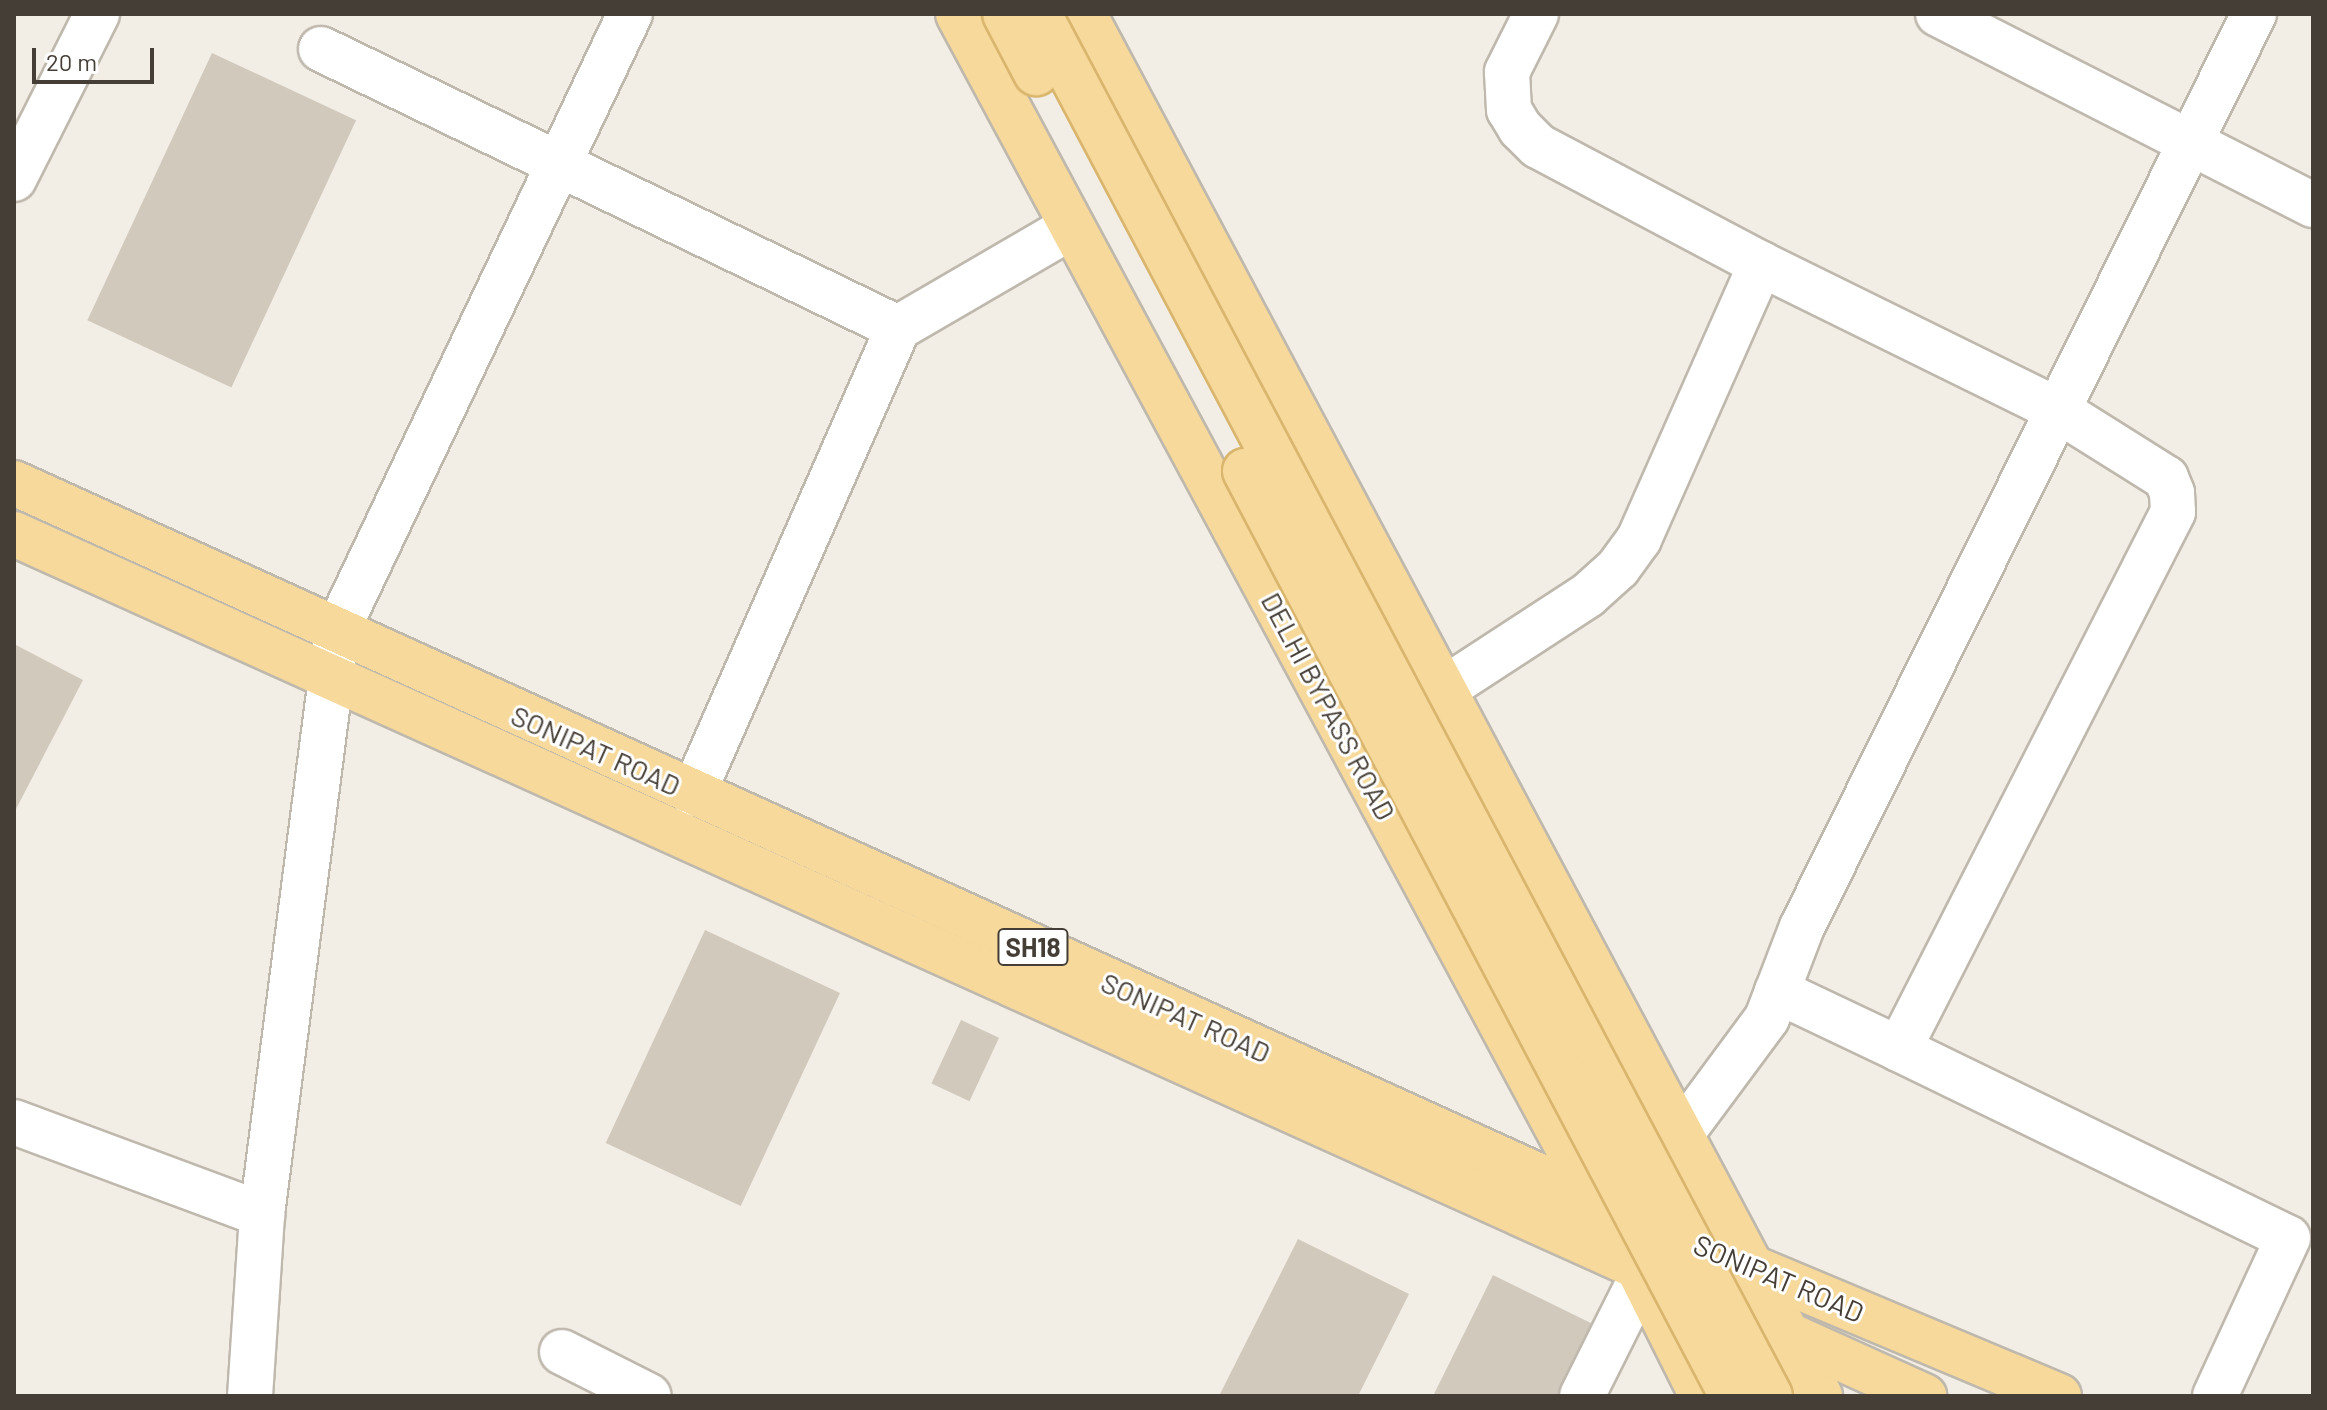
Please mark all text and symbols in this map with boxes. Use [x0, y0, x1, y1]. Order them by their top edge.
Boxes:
scale bar [36, 32, 158, 82]
text: 20 m [46, 47, 97, 76]
street label: DELHI BYPASS ROAD [1255, 586, 1403, 826]
street label: SONIPAT ROAD [506, 698, 686, 802]
road number: SH18 [997, 925, 1069, 969]
street label: SONIPAT ROAD [1096, 965, 1276, 1069]
street label: SONIPAT ROAD [1689, 1227, 1869, 1329]

